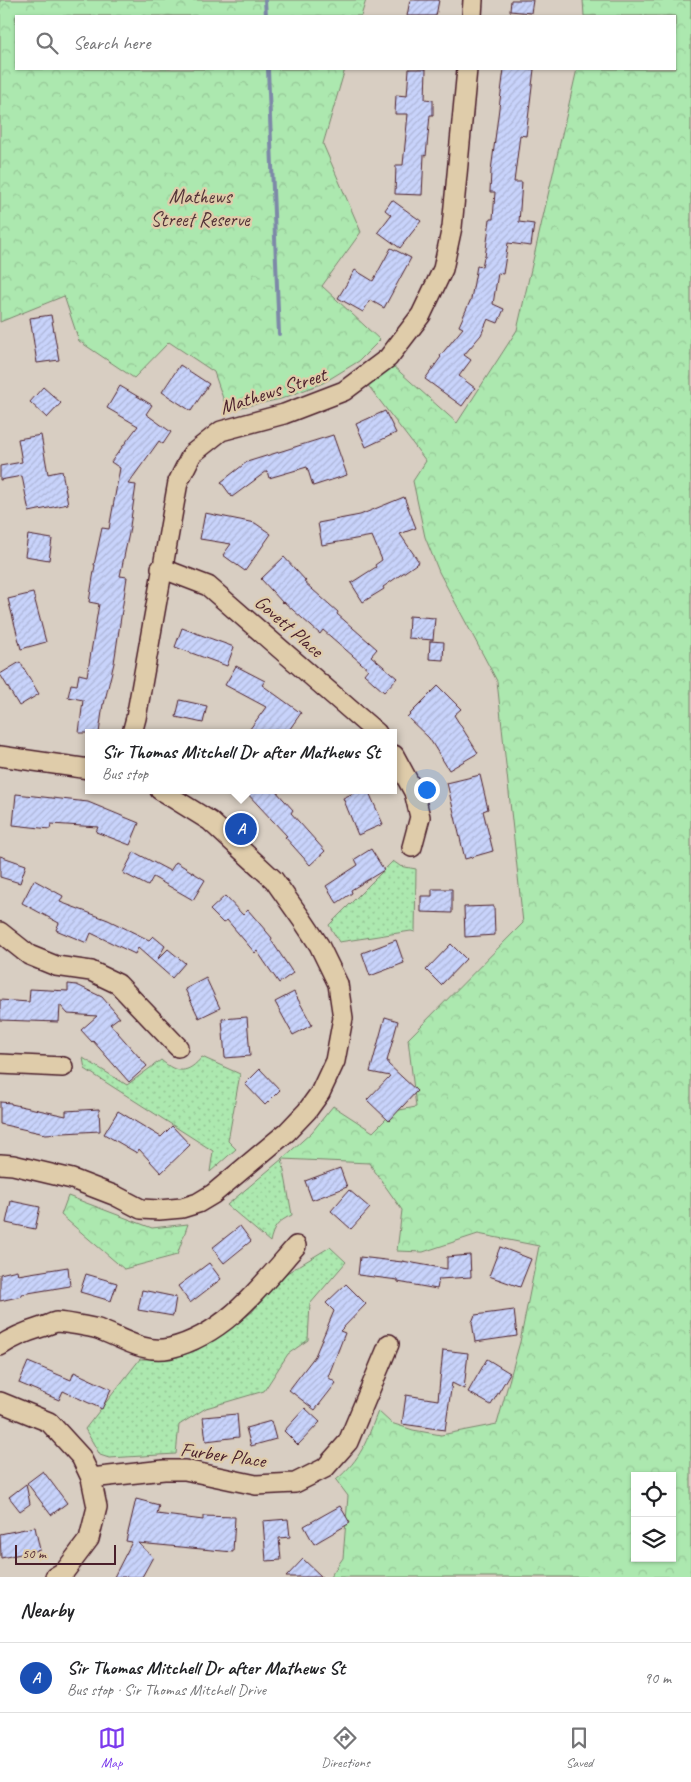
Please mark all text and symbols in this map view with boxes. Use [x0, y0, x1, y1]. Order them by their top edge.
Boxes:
search box [15, 15, 676, 70]
icon: search [33, 29, 61, 57]
text: Search here [73, 31, 150, 55]
park label: Mathews Street Reserve [150, 184, 251, 232]
street label: Mathews Street [217, 361, 332, 420]
street label: Govett Place [250, 589, 330, 664]
popup [85, 729, 397, 794]
text: Sir Thomas Mitchell Dr after Mathews St [102, 740, 380, 764]
text: Bus stop [102, 764, 148, 784]
your location [414, 777, 440, 803]
pin: A [225, 810, 257, 848]
street label: Furber Place [179, 1437, 268, 1474]
map controls [631, 1472, 676, 1562]
button: locate [631, 1472, 676, 1517]
button: layers [631, 1517, 676, 1562]
scale bar [15, 1542, 116, 1565]
text: 50 m [22, 1545, 46, 1562]
text: Nearby [20, 1597, 73, 1623]
text: Sir Thomas Mitchell Dr after Mathews St [67, 1656, 345, 1680]
text: A [32, 1668, 40, 1688]
text: 90 m [644, 1668, 671, 1688]
text: Bus stop · Sir Thomas Mitchell Drive [67, 1680, 266, 1700]
tab: Map [98, 1724, 126, 1771]
tab: Directions [321, 1724, 370, 1771]
tab: Saved [565, 1724, 593, 1771]

